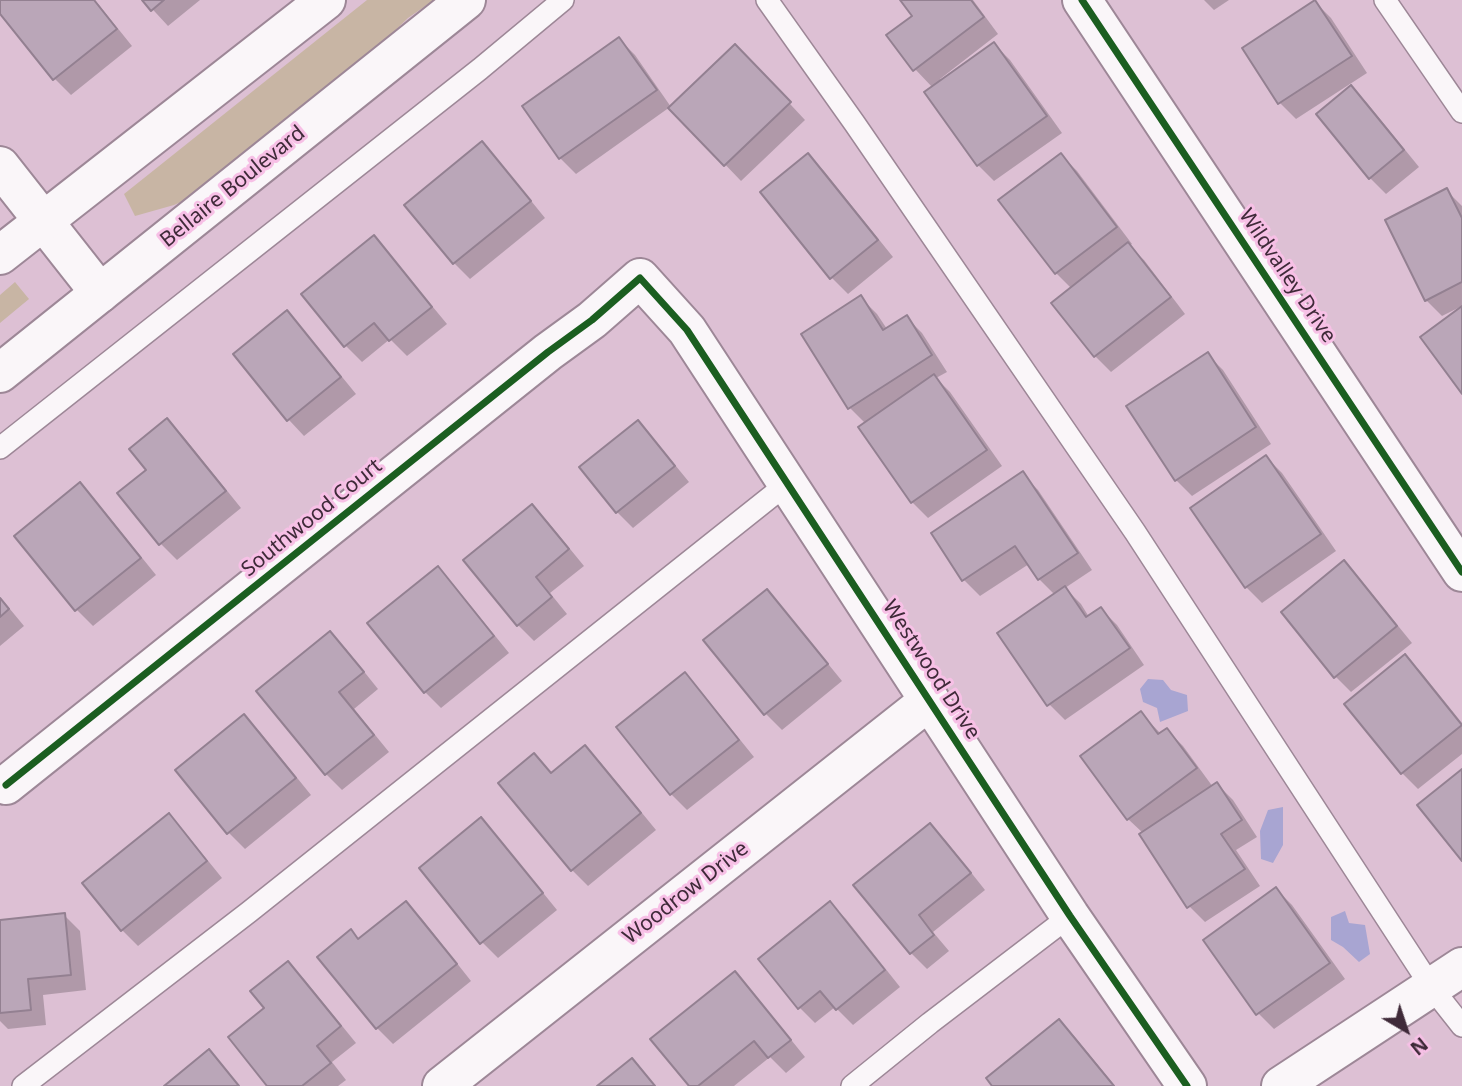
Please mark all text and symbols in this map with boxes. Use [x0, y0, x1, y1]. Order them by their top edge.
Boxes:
street label: Bellaire Boulevard [156, 121, 310, 253]
street label: Wildvalley Drive [1233, 204, 1341, 348]
street label: Southwood Court [237, 454, 387, 582]
street label: Westwood Drive [877, 596, 985, 744]
street label: Woodrow Drive [618, 836, 754, 950]
north arrow [1371, 995, 1441, 1065]
text: N [1405, 1031, 1433, 1061]

